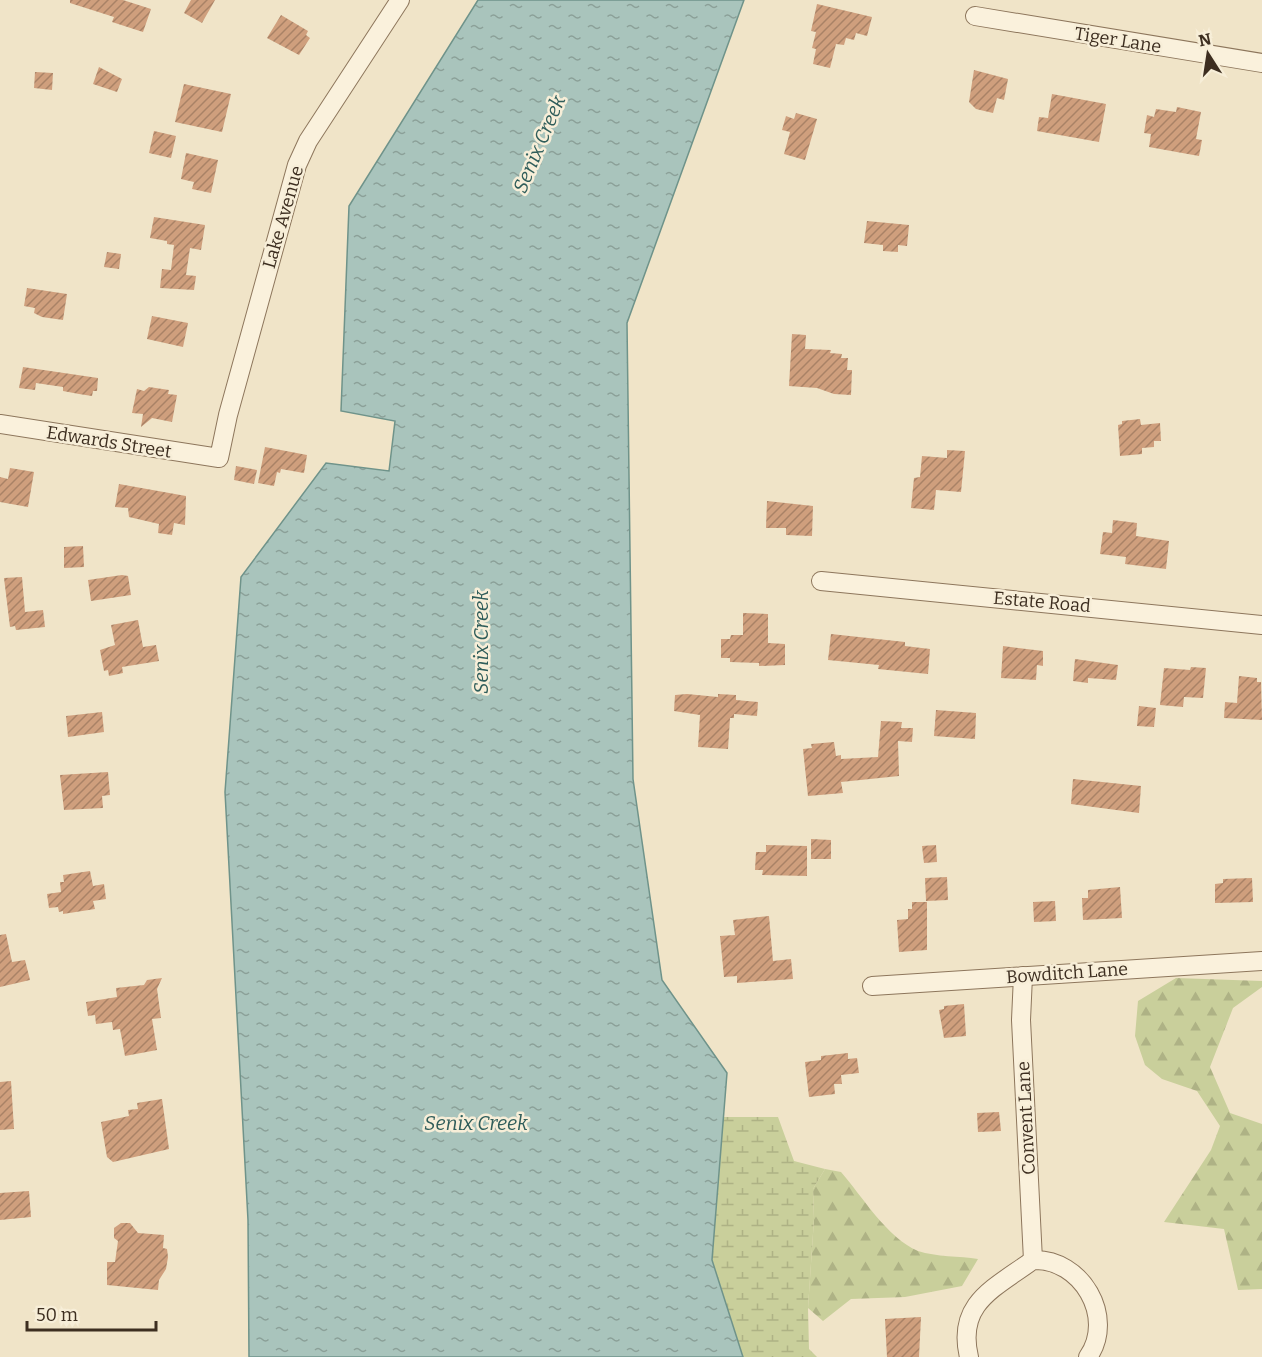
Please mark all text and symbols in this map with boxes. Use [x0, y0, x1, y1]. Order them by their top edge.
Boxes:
street label: Tiger Lane [1073, 22, 1163, 58]
north arrow [1178, 24, 1238, 84]
text: N [1197, 29, 1213, 50]
water label: Senix Creek [508, 91, 570, 197]
street label: Lake Avenue [258, 163, 308, 271]
street label: Edwards Street [45, 421, 174, 463]
street label: Estate Road [992, 587, 1092, 617]
water label: Senix Creek [469, 590, 493, 694]
street label: Bowditch Lane [1005, 958, 1129, 988]
street label: Convent Lane [1012, 1061, 1040, 1175]
water label: Senix Creek [424, 1111, 528, 1135]
scale bar [27, 1294, 156, 1332]
text: 50 m [36, 1304, 78, 1326]

